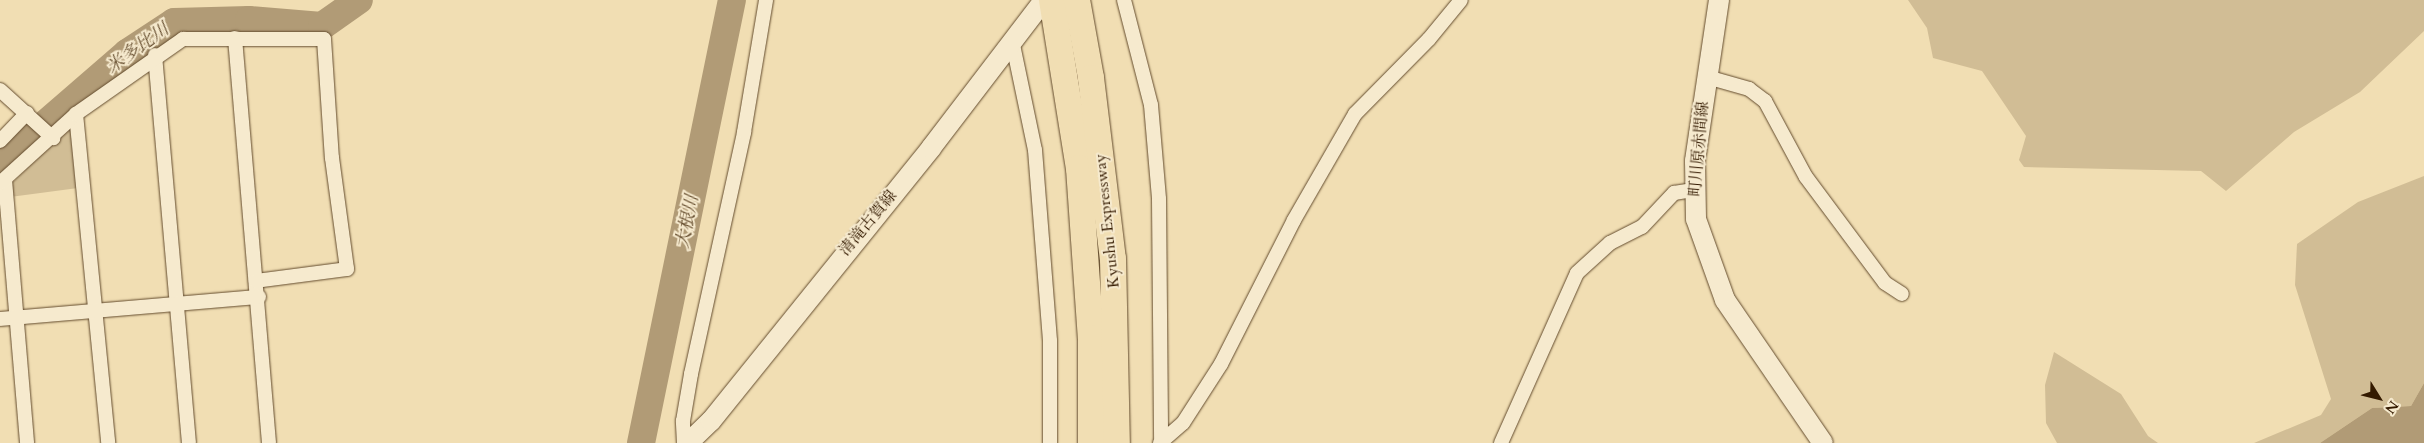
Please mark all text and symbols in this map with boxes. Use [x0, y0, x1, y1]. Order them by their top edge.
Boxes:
water label: 米多比川 [103, 19, 173, 79]
street label: 町川原赤間線 [1685, 100, 1713, 198]
street label: Kyushu Expressway [1090, 153, 1124, 289]
street label: 清滝古賀線 [835, 186, 901, 260]
water label: 大根川 [672, 193, 704, 251]
north arrow [2354, 373, 2404, 423]
text: N [2380, 397, 2403, 418]

